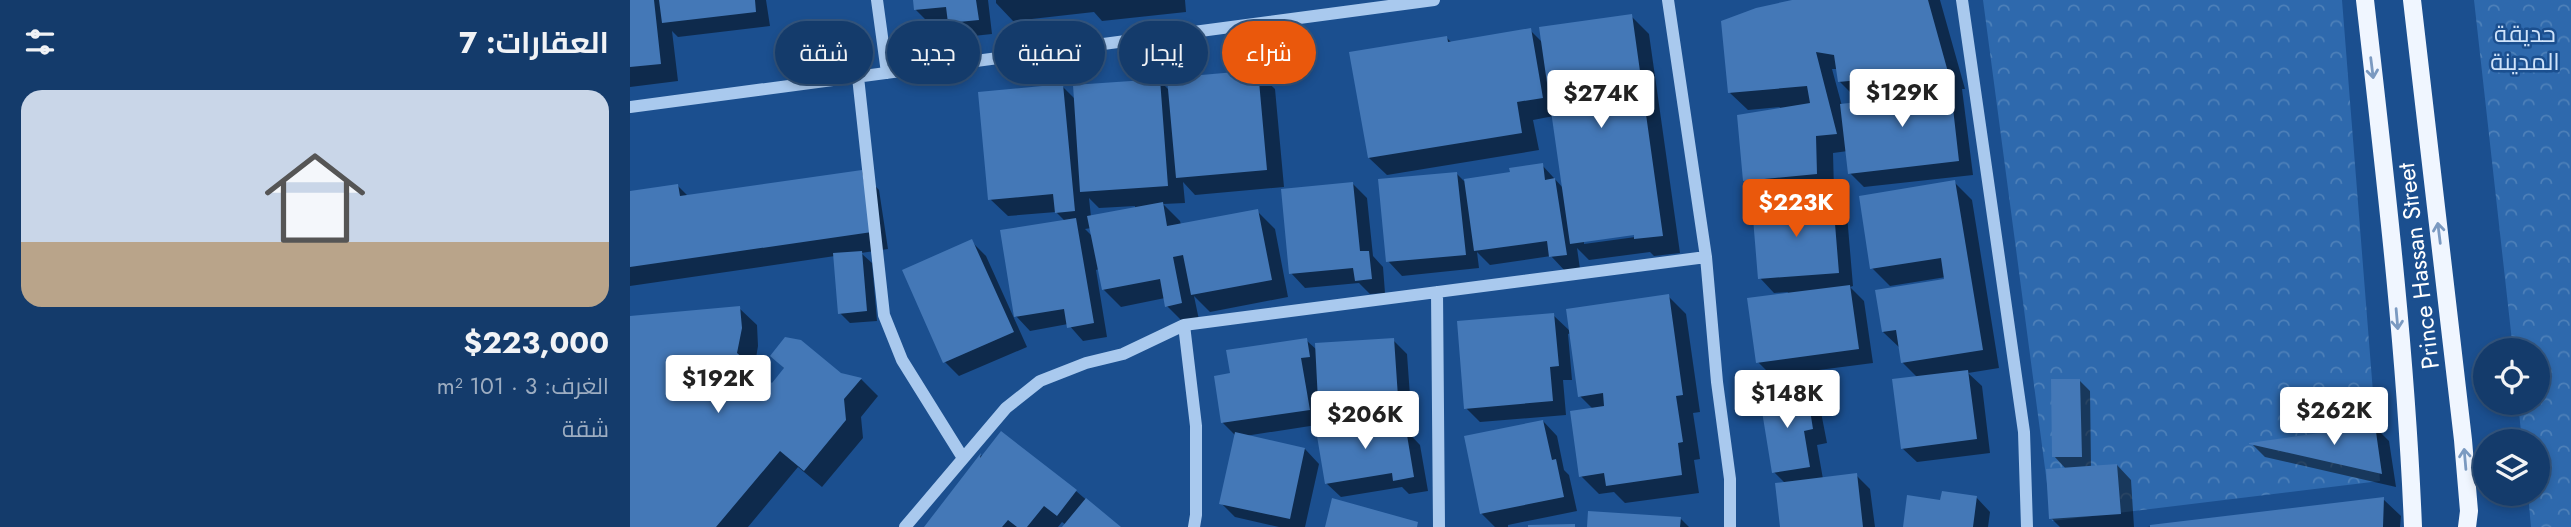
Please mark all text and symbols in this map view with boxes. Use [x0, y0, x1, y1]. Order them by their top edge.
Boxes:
park label: حديقة المدينة [2490, 16, 2560, 79]
text: العقارات: 7 [459, 21, 609, 64]
chip: شقة [775, 21, 873, 84]
chip: جديد [887, 21, 980, 84]
chip: تصفية [994, 21, 1105, 84]
chip: إيجار [1119, 21, 1208, 84]
chip: شراء [1222, 21, 1316, 84]
icon: filters [21, 23, 59, 61]
one-way arrow [2366, 56, 2379, 79]
pin: $129K [1853, 69, 1951, 129]
pin: $274K [1552, 71, 1650, 130]
text: $129K [1866, 75, 1938, 109]
text: $274K [1563, 76, 1639, 110]
icon: home [252, 135, 378, 261]
street label: Prince Hassan Street [2388, 161, 2448, 371]
pin: $223K [1747, 180, 1845, 239]
text: $223K [1759, 185, 1833, 219]
one-way arrow [2432, 222, 2445, 245]
one-way arrow [2391, 307, 2404, 329]
text: $223,000 [464, 321, 609, 364]
map controls [2473, 338, 2550, 506]
button: locate [2473, 338, 2550, 415]
pin: $192K [669, 356, 767, 415]
text: $192K [682, 361, 754, 395]
text: الغرف: 3 · 101 m² [437, 369, 609, 403]
pin: $148K [1738, 370, 1836, 430]
text: $148K [1751, 376, 1823, 410]
pin: $262K [2285, 388, 2383, 447]
pin: $206K [1316, 392, 1414, 451]
text: $262K [2296, 393, 2372, 427]
text: $206K [1327, 397, 1403, 431]
text: شقة [562, 412, 609, 446]
button: layers [2473, 429, 2550, 506]
one-way arrow [2458, 448, 2471, 471]

